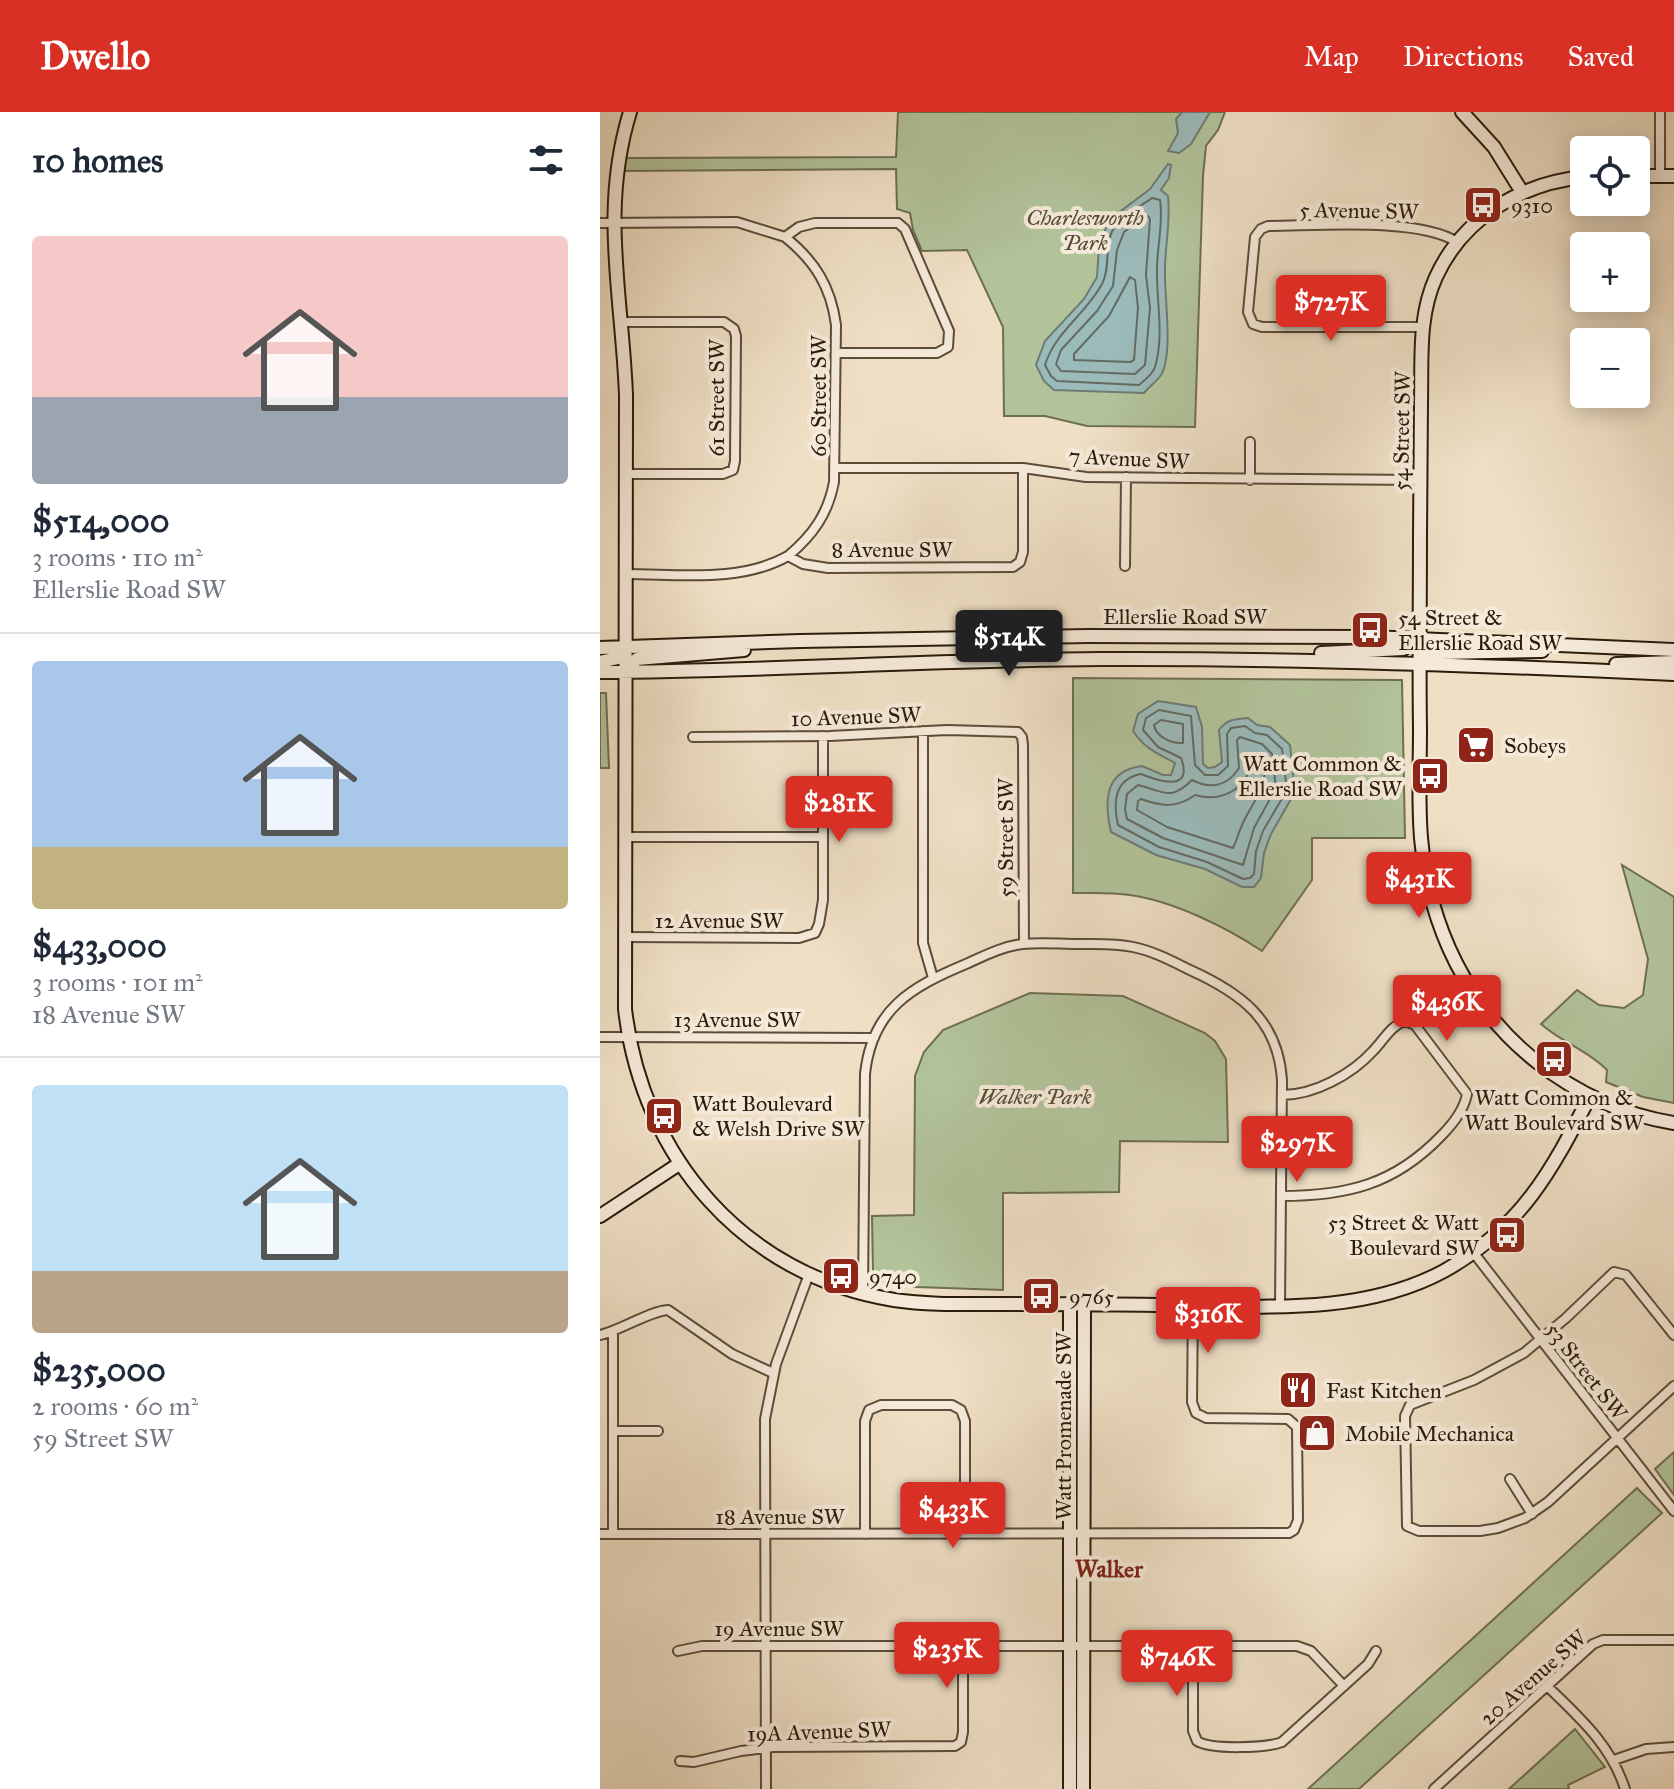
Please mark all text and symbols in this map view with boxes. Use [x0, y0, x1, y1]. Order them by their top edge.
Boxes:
text: Dwello [40, 33, 150, 79]
text: Map [1304, 39, 1359, 74]
text: Directions [1403, 39, 1524, 74]
text: Saved [1568, 39, 1634, 74]
map controls [1570, 136, 1650, 408]
button: locate [1570, 136, 1650, 216]
icon: filters [524, 138, 568, 182]
text: 10 homes [32, 140, 163, 181]
bus stop icon: 9310 [1462, 184, 1504, 226]
place label: 9310 [1511, 192, 1553, 219]
street label: 5 Avenue SW [1299, 196, 1420, 225]
park label: Charlesworth Park [1026, 204, 1144, 256]
button: + [1570, 232, 1650, 312]
pin: $727K [1275, 275, 1387, 343]
text: $727K [1294, 285, 1368, 317]
icon: home [228, 288, 372, 432]
button: − [1570, 328, 1650, 408]
street label: 60 Street SW [805, 334, 832, 457]
street label: 61 Street SW [703, 338, 730, 457]
street label: 54 Street SW [1387, 370, 1416, 491]
street label: 7 Avenue SW [1068, 442, 1191, 475]
text: $514,000 [32, 500, 170, 541]
street label: 8 Avenue SW [832, 536, 953, 563]
text: 3 rooms · 110 m² [32, 541, 203, 573]
text: Ellerslie Road SW [32, 573, 226, 605]
street label: Ellerslie Road SW [1103, 603, 1268, 630]
place label: 54 Street & Ellerslie Road SW [1398, 604, 1563, 656]
bus stop icon: 54 Street & Ellerslie Road SW [1349, 609, 1391, 651]
pin: $514K [953, 610, 1065, 678]
text: $514K [974, 620, 1044, 652]
street label: 10 Avenue SW [790, 701, 923, 732]
icon: home [228, 713, 372, 857]
supermarket icon: Sobeys [1455, 724, 1497, 766]
place label: Sobeys [1504, 732, 1566, 759]
place label: Watt Common & Ellerslie Road SW [1238, 750, 1403, 802]
bus stop icon: Watt Common & Ellerslie Road SW [1409, 755, 1451, 797]
pin: $281K [783, 776, 895, 844]
street label: 59 Street SW [992, 777, 1019, 898]
text: $281K [804, 786, 874, 818]
pin: $431K [1363, 852, 1475, 920]
text: $431K [1384, 862, 1454, 894]
street label: 12 Avenue SW [655, 907, 784, 934]
text: $433,000 [32, 925, 167, 966]
text: 3 rooms · 101 m² [32, 966, 203, 998]
pin: $436K [1391, 975, 1503, 1043]
text: $436K [1411, 985, 1483, 1017]
text: 18 Avenue SW [32, 998, 185, 1030]
street label: 13 Avenue SW [674, 1006, 801, 1033]
bus stop icon: Watt Common & Watt Boulevard SW [1533, 1038, 1575, 1080]
park label: Walker Park [979, 1083, 1092, 1110]
place label: Watt Common & Watt Boulevard SW [1464, 1084, 1645, 1136]
place label: Watt Boulevard & Welsh Drive SW [692, 1090, 866, 1142]
bus stop icon: Watt Boulevard & Welsh Drive SW [643, 1095, 685, 1137]
pin: $297K [1241, 1116, 1353, 1184]
text: $297K [1260, 1126, 1334, 1158]
icon: home [228, 1137, 372, 1281]
place label: 53 Street & Watt Boulevard SW [1328, 1209, 1480, 1261]
bus stop icon: 53 Street & Watt Boulevard SW [1486, 1214, 1528, 1256]
bus stop icon: 9740 [820, 1255, 862, 1297]
place label: 9740 [869, 1263, 917, 1290]
bus stop icon: 9765 [1020, 1275, 1062, 1317]
place label: 9765 [1069, 1283, 1114, 1310]
pin: $316K [1152, 1287, 1264, 1355]
text: $316K [1174, 1297, 1242, 1329]
street label: 53 Street SW [1540, 1317, 1634, 1426]
street label: Watt Promenade SW [1050, 1331, 1077, 1520]
text: $235,000 [32, 1349, 166, 1390]
restaurant icon: Fast Kitchen [1277, 1369, 1319, 1411]
place label: Fast Kitchen [1326, 1377, 1442, 1404]
text: 2 rooms · 60 m² [32, 1390, 198, 1422]
shop icon: Mobile Mechanica [1296, 1412, 1338, 1454]
place label: Mobile Mechanica [1345, 1420, 1515, 1447]
text: 59 Street SW [32, 1422, 173, 1454]
pin: $433K [897, 1482, 1009, 1550]
text: $433K [918, 1492, 988, 1524]
street label: 18 Avenue SW [715, 1503, 846, 1530]
district label: Walker [1075, 1554, 1144, 1584]
street label: 19 Avenue SW [714, 1615, 845, 1642]
pin: $235K [891, 1622, 1003, 1690]
street label: 20 Avenue SW [1474, 1623, 1593, 1731]
pin: $746K [1121, 1630, 1233, 1698]
text: $235K [912, 1632, 982, 1664]
text: $746K [1139, 1640, 1215, 1672]
street label: 19A Avenue SW [746, 1715, 893, 1748]

